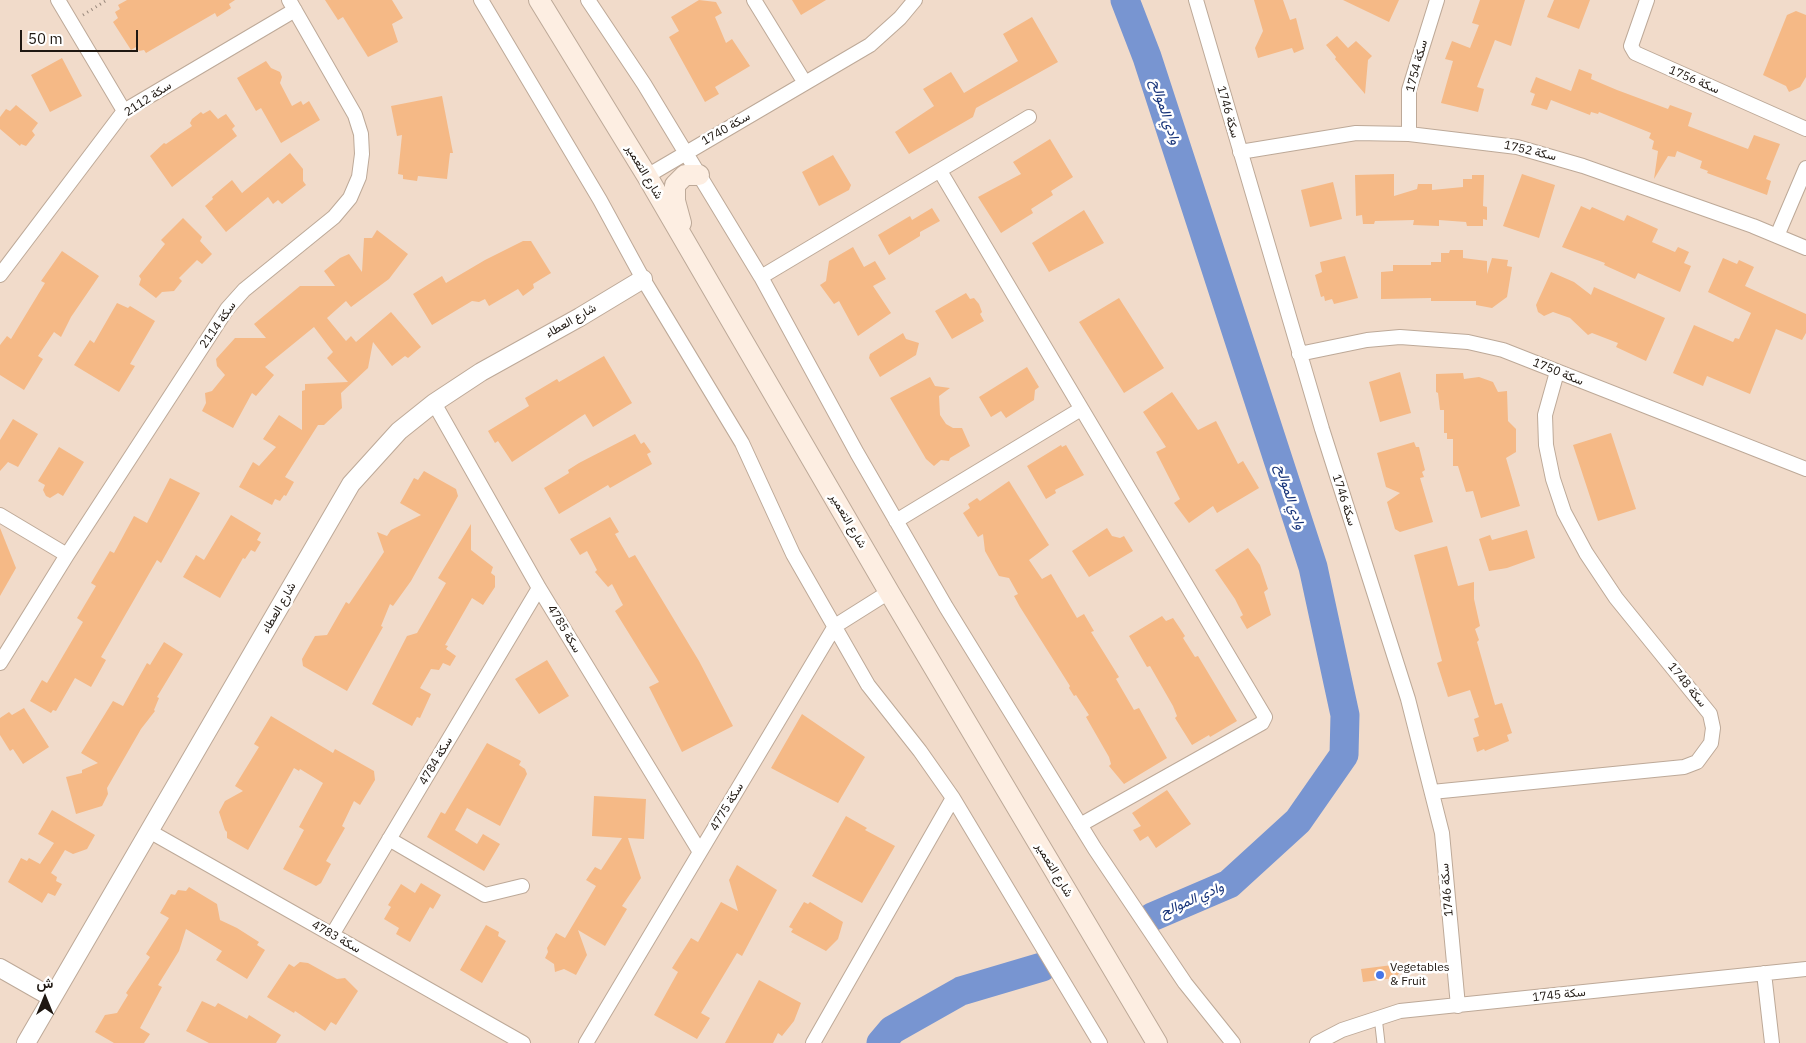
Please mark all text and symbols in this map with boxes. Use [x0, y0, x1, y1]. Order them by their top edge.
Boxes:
scale bar [22, 20, 140, 52]
text: 50 m [28, 29, 63, 48]
street label: سكة 1754 [1403, 38, 1431, 94]
street label: سكة 1756 [1667, 63, 1721, 97]
water label: وادي الموالح [1147, 77, 1183, 147]
street label: سكة 2112 [122, 78, 174, 120]
street label: سكة 1746 [1214, 84, 1242, 140]
street label: سكة 1740 [699, 109, 753, 149]
street label: سكة 1752 [1502, 138, 1558, 164]
street label: شارع التعمير [622, 142, 666, 202]
street label: سكة 2114 [197, 299, 239, 351]
street label: شارع العطاء [543, 301, 599, 341]
street label: سكة 1750 [1531, 355, 1585, 389]
water label: وادي الموالح [1272, 462, 1308, 532]
street label: سكة 1746 [1329, 472, 1359, 528]
street label: شارع التعمير [827, 491, 869, 551]
street label: شارع العطاء [259, 580, 299, 636]
street label: سكة 4785 [544, 602, 584, 656]
street label: سكة 1748 [1665, 660, 1709, 710]
street label: سكة 4784 [416, 734, 456, 788]
street label: سكة 4775 [707, 780, 747, 834]
street label: شارع التعمير [1032, 840, 1076, 900]
street label: سكة 1746 [1437, 863, 1457, 917]
water label: وادي الموالح [1158, 879, 1226, 921]
street label: سكة 4783 [309, 918, 363, 956]
place label: Vegetables & Fruit [1390, 961, 1450, 989]
marker: Vegetables & Fruit [1374, 969, 1386, 981]
north arrow [20, 973, 70, 1023]
text: ش [37, 974, 53, 992]
street label: سكة 1745 [1532, 985, 1586, 1005]

